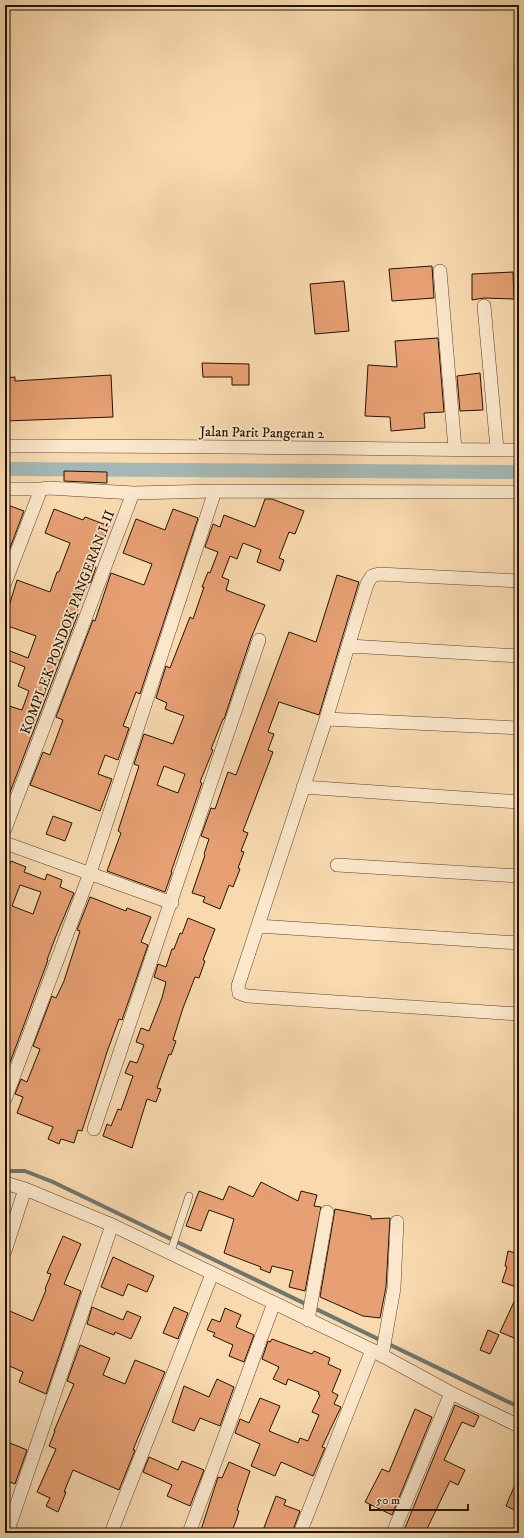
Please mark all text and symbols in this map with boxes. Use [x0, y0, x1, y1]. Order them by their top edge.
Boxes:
street label: Jalan Parit Pangeran 2 [198, 423, 324, 443]
street label: KOMPLEK PONDOK PANGERAN I-II [17, 507, 119, 737]
scale bar [370, 1486, 468, 1512]
text: 50 m [376, 1493, 400, 1508]

